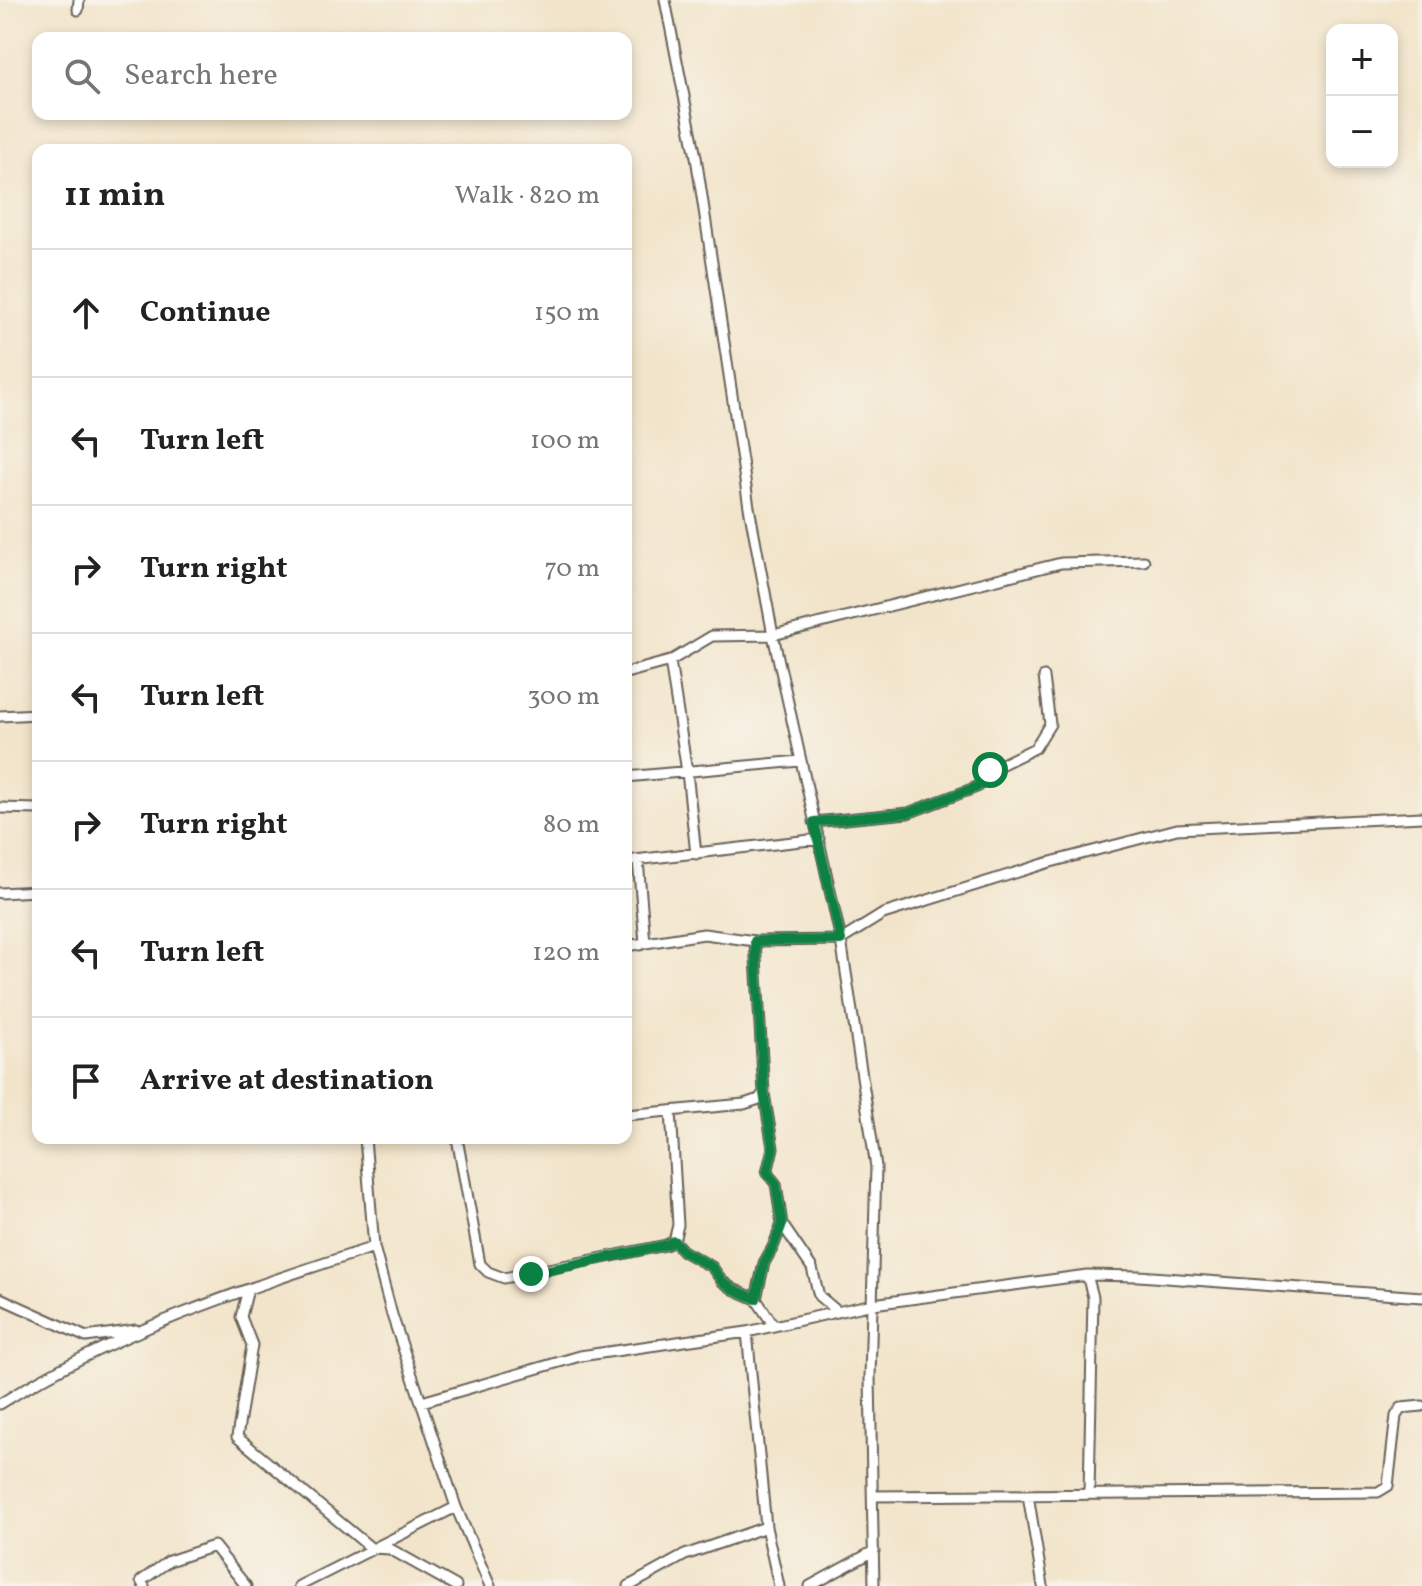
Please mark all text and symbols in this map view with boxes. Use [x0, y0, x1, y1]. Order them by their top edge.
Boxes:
map controls [1326, 24, 1398, 168]
button: + [1326, 24, 1398, 96]
search box [32, 32, 632, 120]
icon: search [60, 54, 104, 98]
text: Search here [124, 55, 278, 97]
button: − [1326, 96, 1398, 168]
text: 11 min [64, 173, 165, 220]
text: Walk · 820 m [455, 178, 600, 214]
icon: ahead [64, 291, 108, 335]
text: Continue [140, 292, 271, 334]
text: 150 m [534, 295, 600, 331]
icon: left [64, 419, 108, 463]
text: Turn left [140, 420, 264, 462]
text: 100 m [530, 423, 600, 459]
icon: right [64, 547, 108, 591]
text: Turn right [140, 548, 288, 590]
text: 70 m [545, 551, 600, 587]
icon: left [64, 675, 108, 719]
text: Turn left [140, 676, 264, 718]
text: 300 m [527, 679, 600, 715]
route start [972, 752, 1008, 788]
icon: right [64, 803, 108, 847]
text: Turn right [140, 804, 288, 846]
text: 80 m [543, 807, 600, 843]
icon: left [64, 931, 108, 975]
text: Turn left [140, 932, 264, 974]
text: 120 m [532, 935, 600, 971]
icon: arrive [64, 1059, 108, 1103]
text: Arrive at destination [140, 1060, 434, 1102]
route end [513, 1256, 549, 1292]

